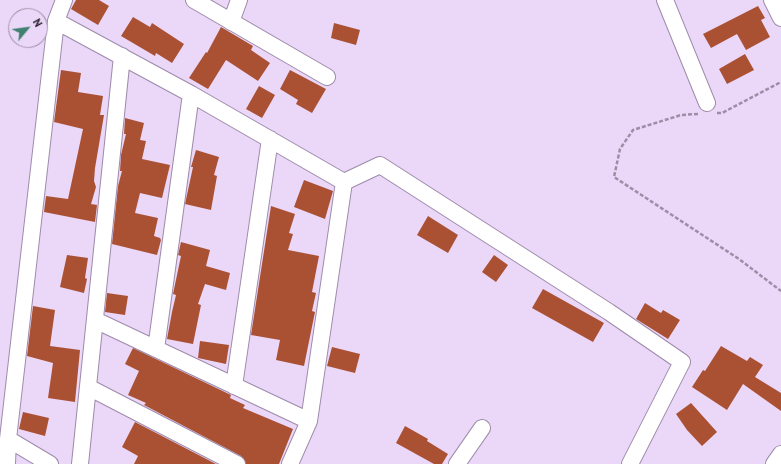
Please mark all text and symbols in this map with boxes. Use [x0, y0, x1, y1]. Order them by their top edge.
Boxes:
north arrow [8, 8, 48, 48]
text: N [30, 16, 45, 29]

